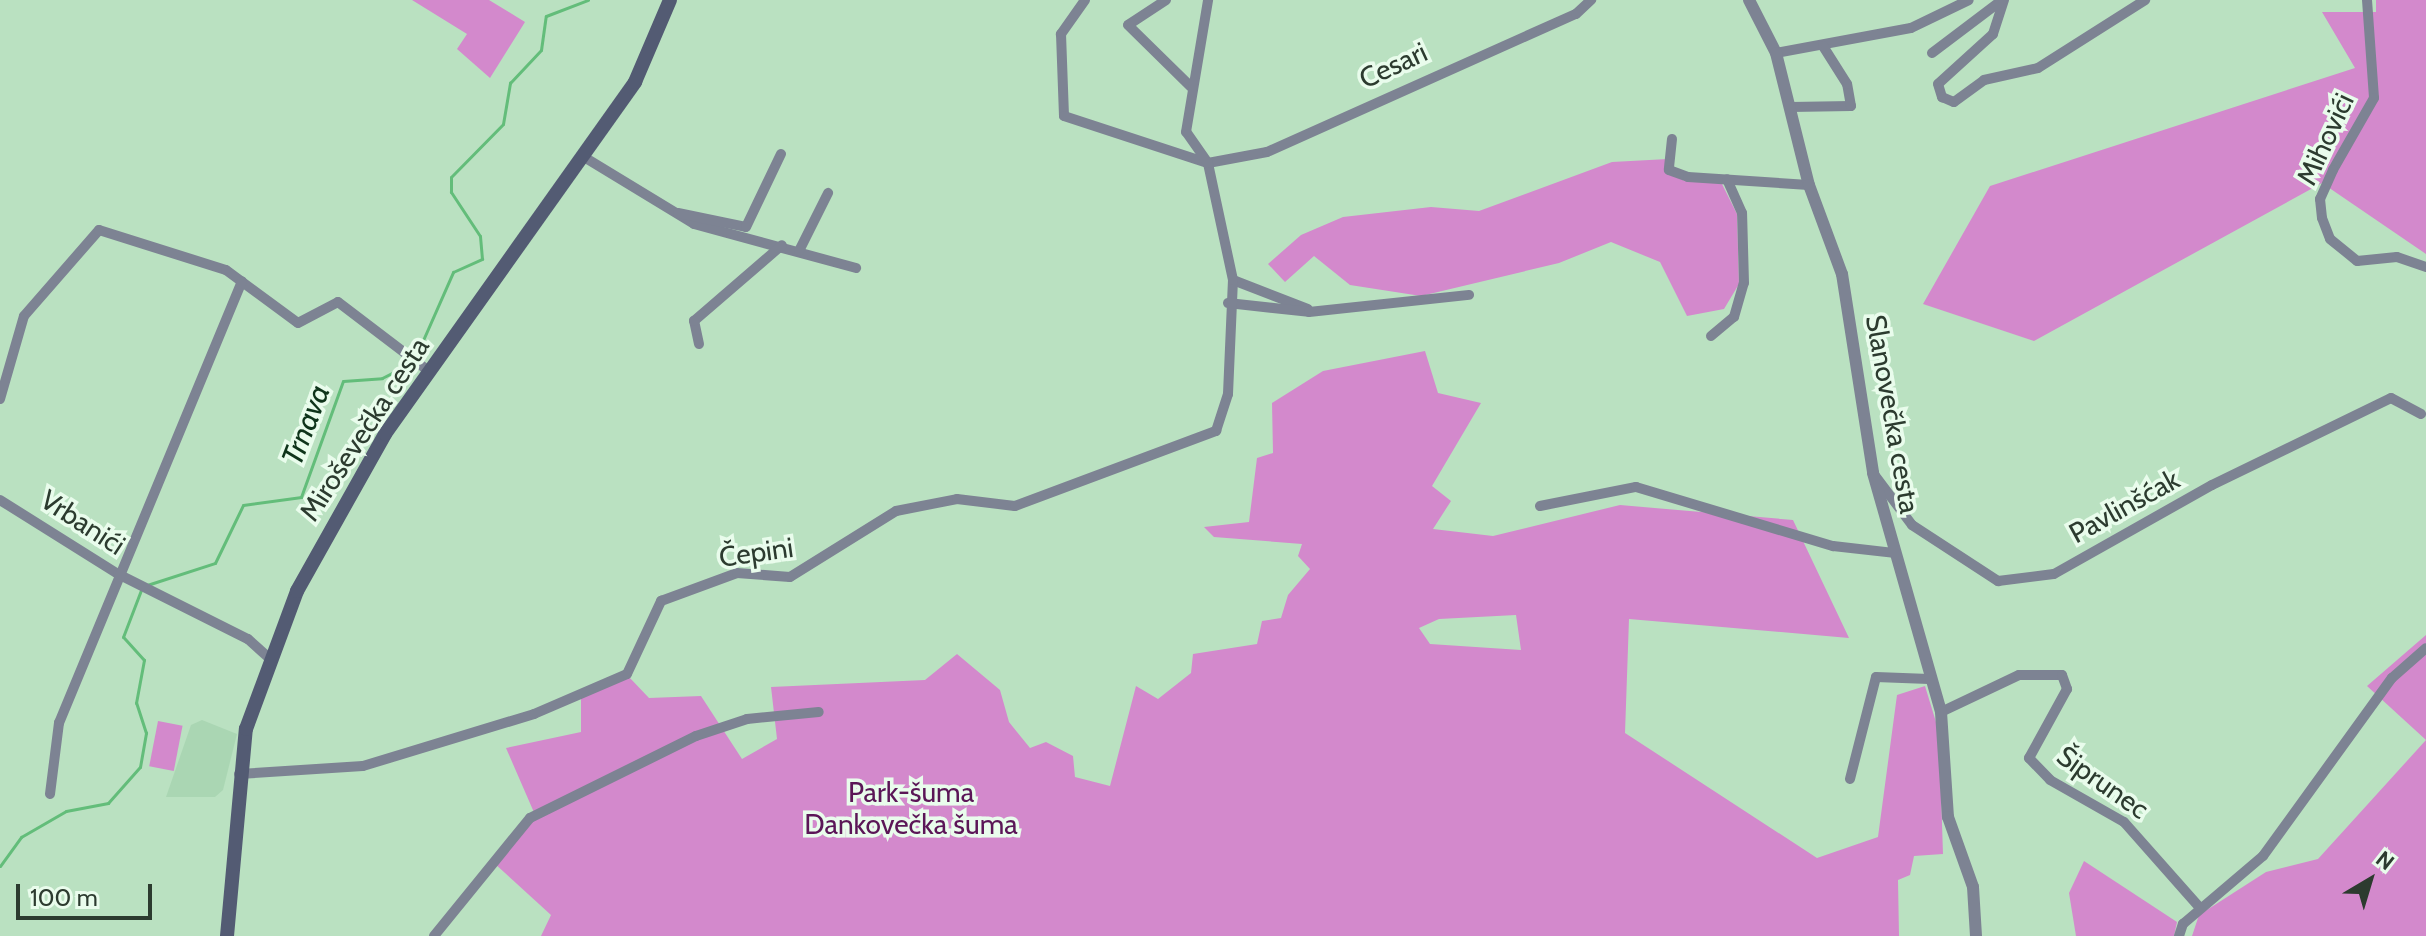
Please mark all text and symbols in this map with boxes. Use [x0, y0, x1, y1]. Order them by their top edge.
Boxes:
street label: Cesari [1354, 35, 1432, 95]
street label: Mihovići [2289, 88, 2361, 190]
street label: Slanovečka cesta [1859, 312, 1927, 516]
street label: Miroševečka cesta [292, 331, 436, 527]
water label: Trnava [274, 380, 338, 470]
street label: Pavlinšćak [2063, 462, 2185, 550]
street label: Vrbanići [34, 482, 132, 562]
street label: Čepini [717, 530, 795, 574]
street label: Šiprunec [2051, 738, 2155, 826]
park label: Park-šuma Dankovečka šuma [804, 775, 1018, 841]
north arrow [2330, 840, 2410, 920]
text: N [2371, 845, 2400, 876]
scale bar [20, 868, 156, 918]
text: 100 m [30, 883, 98, 912]

